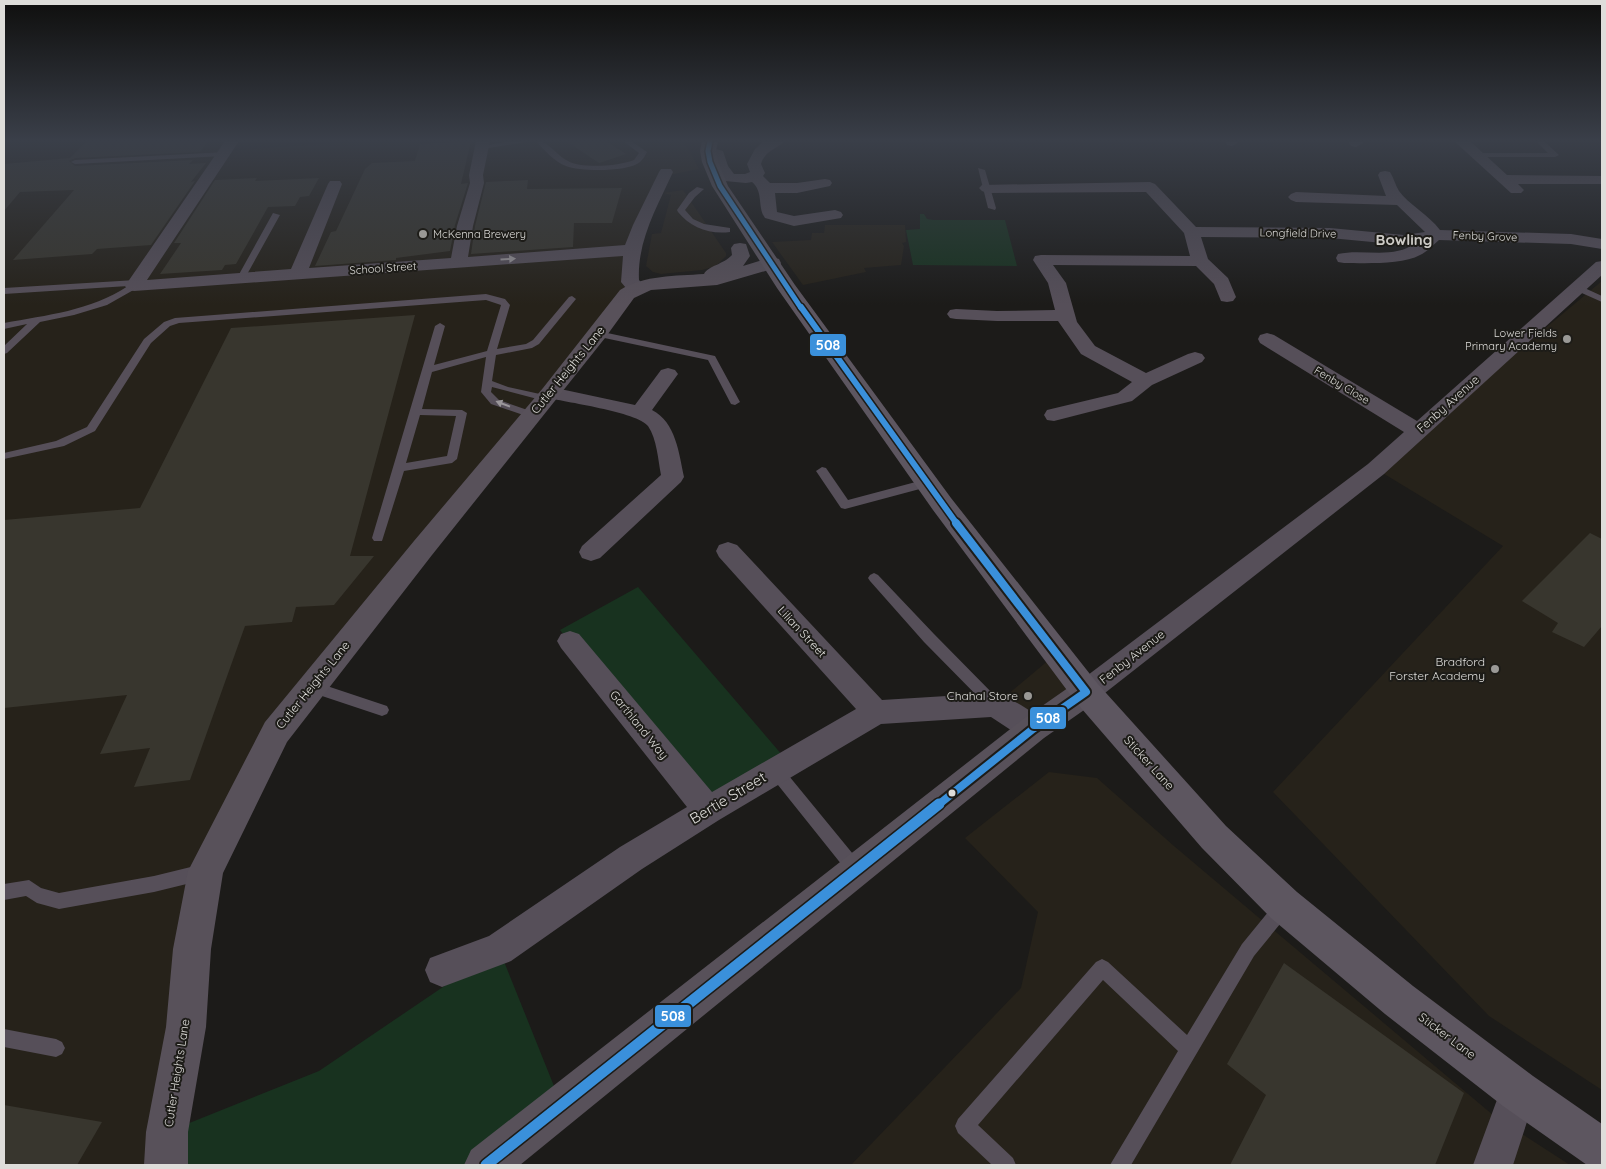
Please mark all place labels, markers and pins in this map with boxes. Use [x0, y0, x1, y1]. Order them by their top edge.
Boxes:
place label: McKenna Brewery [433, 227, 526, 241]
marker: McKenna Brewery [417, 228, 429, 240]
place label: Lower Fields Primary Academy [1465, 326, 1557, 353]
marker: Lower Fields Primary Academy [1561, 333, 1573, 345]
place label: Bradford Forster Academy [1389, 654, 1485, 683]
marker: Bradford Forster Academy [1489, 663, 1501, 675]
place label: Chahal Store [947, 688, 1018, 703]
marker: Chahal Store [1022, 690, 1034, 702]
unlabelled marker [947, 788, 957, 798]

